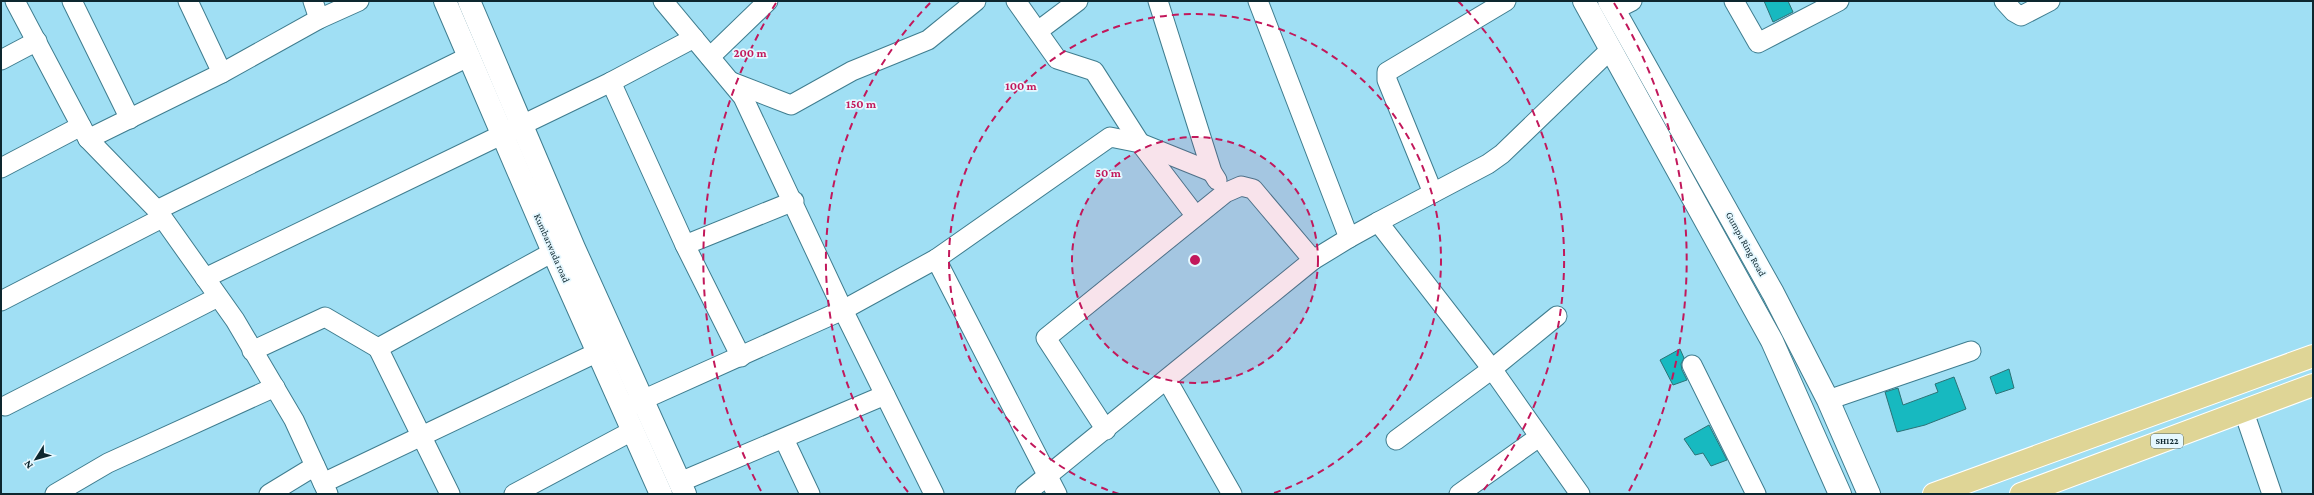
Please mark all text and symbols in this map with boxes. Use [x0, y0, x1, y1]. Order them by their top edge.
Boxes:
text: 200 m [733, 46, 767, 60]
text: 100 m [1005, 79, 1038, 93]
text: 150 m [846, 97, 877, 111]
text: 50 m [1095, 166, 1122, 180]
street label: Gumpa Ring Road [1724, 210, 1769, 279]
street label: Kumbarwada road [532, 212, 572, 285]
centre of rings [1188, 253, 1202, 267]
road number: SH122 [2151, 434, 2183, 448]
north arrow [16, 439, 56, 479]
text: N [21, 458, 35, 472]

